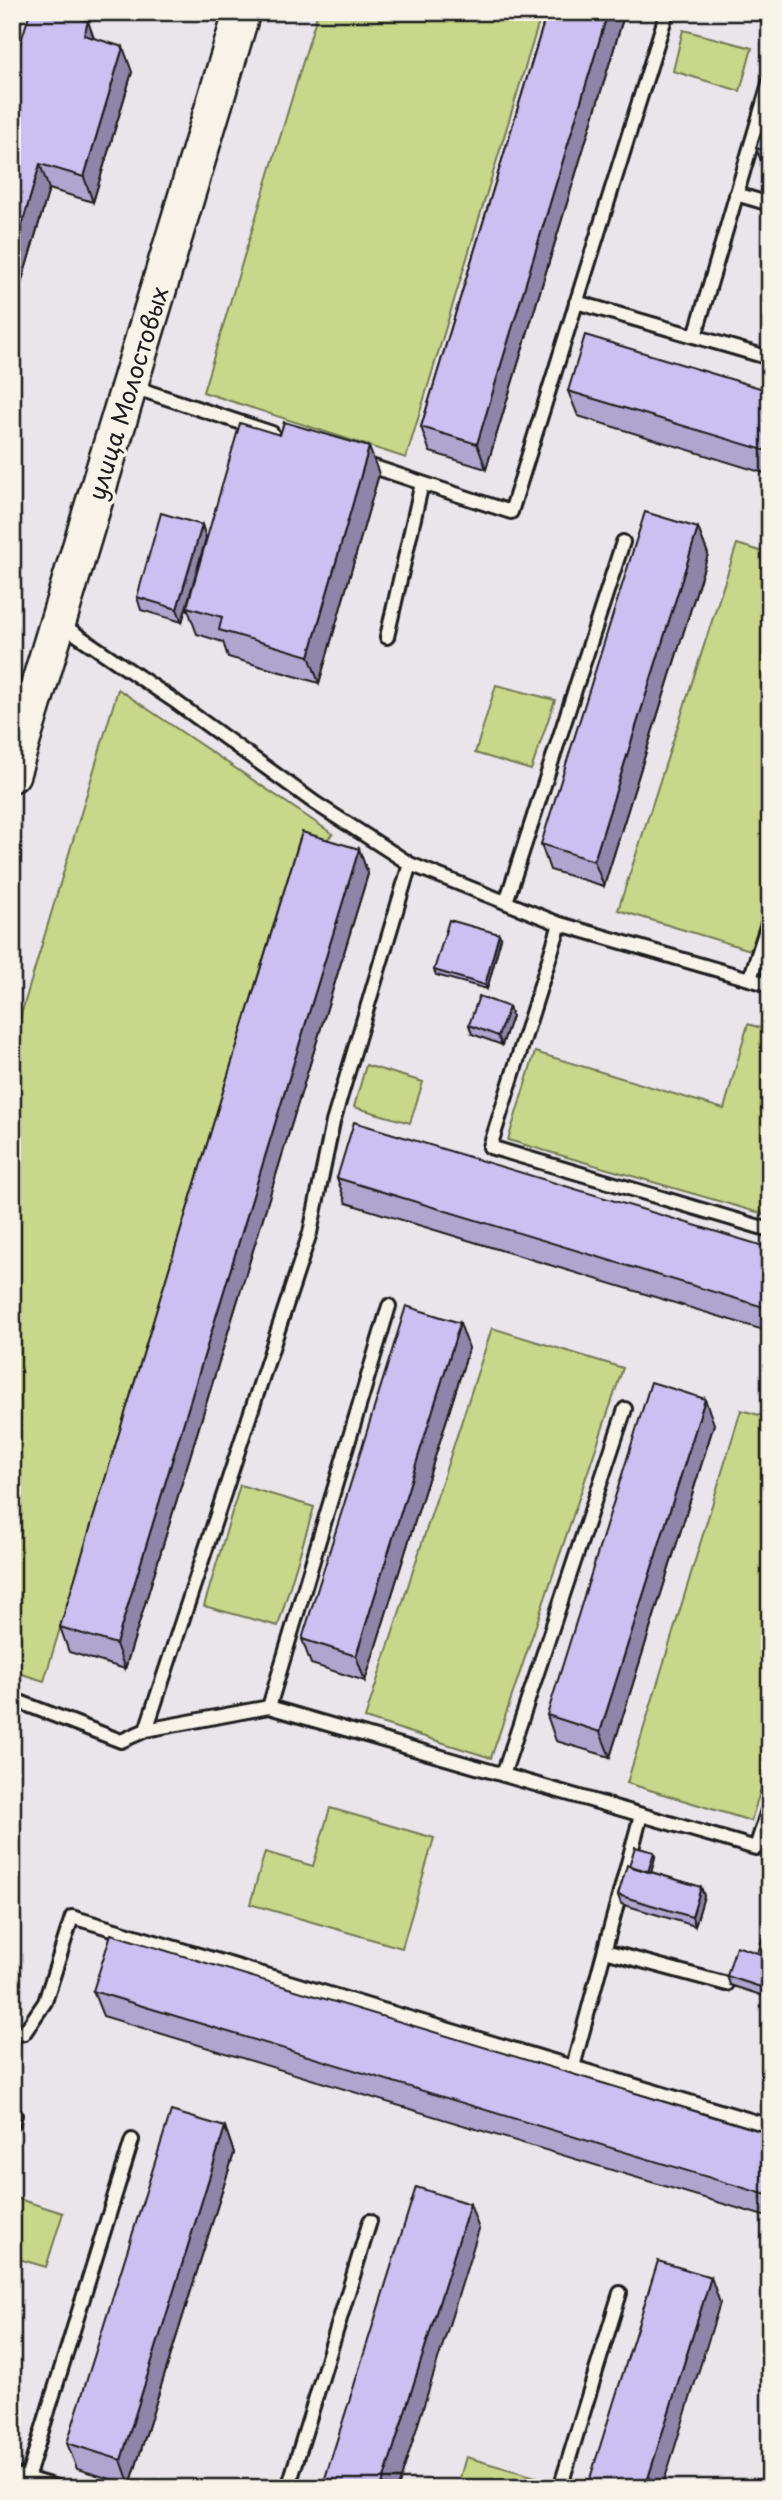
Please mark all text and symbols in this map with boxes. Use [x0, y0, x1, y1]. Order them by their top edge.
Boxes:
street label: улица Молостовых [77, 282, 177, 504]

